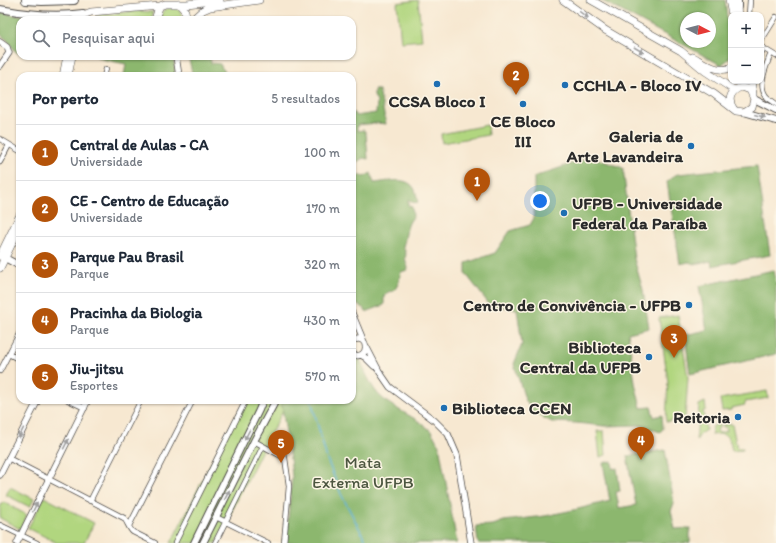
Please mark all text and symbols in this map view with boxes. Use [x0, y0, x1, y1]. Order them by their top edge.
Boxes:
one-way arrow [579, 11, 590, 20]
north arrow [680, 12, 716, 48]
map controls [728, 12, 764, 84]
button: + [728, 12, 764, 48]
search box [16, 16, 356, 60]
icon: search [30, 27, 52, 49]
text: Pesquisar aqui [62, 29, 155, 47]
one-way arrow [633, 47, 645, 54]
button: − [728, 48, 764, 84]
pin: 2 [503, 62, 529, 95]
place label: CCHLA - Bloco IV [573, 75, 702, 95]
marker: CCSA Bloco I [432, 79, 442, 89]
marker: CCHLA - Bloco IV [560, 80, 570, 90]
text: Por perto [32, 88, 99, 108]
text: 5 resultados [271, 91, 340, 106]
place label: CCSA Bloco I [388, 91, 486, 111]
marker: CE Bloco III [518, 99, 528, 109]
place label: CE Bloco III [491, 111, 556, 151]
one-way arrow [754, 114, 766, 120]
place label: Galeria de Arte Lavandeira [566, 126, 683, 166]
text: Central de Aulas - CA [70, 136, 209, 154]
marker: Galeria de Arte Lavandeira [686, 141, 696, 151]
text: 1 [42, 145, 48, 160]
text: 100 m [304, 145, 340, 160]
text: Universidade [70, 154, 143, 169]
pin: 1 [464, 168, 490, 201]
your location [530, 191, 550, 211]
text: CE - Centro de Educação [70, 192, 229, 210]
place label: UFPB - Universidade Federal da Paraíba [572, 193, 722, 233]
text: 2 [42, 201, 48, 216]
text: 170 m [306, 201, 340, 216]
marker: UFPB - Universidade Federal da Paraíba [559, 208, 569, 218]
text: Universidade [70, 210, 143, 225]
text: Parque Pau Brasil [70, 248, 184, 266]
text: 3 [41, 257, 49, 272]
text: 320 m [304, 257, 340, 272]
text: Parque [70, 266, 109, 281]
place label: Centro de Convivência - UFPB [463, 295, 681, 315]
marker: Centro de Convivência - UFPB [684, 300, 694, 310]
text: Pracinha da Biologia [70, 304, 202, 322]
text: 4 [41, 313, 49, 328]
text: 430 m [303, 313, 340, 328]
text: Parque [70, 322, 109, 337]
pin: 3 [661, 325, 687, 358]
place label: Biblioteca Central da UFPB [520, 337, 642, 377]
marker: Biblioteca Central da UFPB [644, 352, 654, 362]
text: Jiu-jitsu [70, 360, 124, 378]
text: 5 [42, 369, 48, 384]
text: 570 m [305, 369, 340, 384]
text: Esportes [70, 378, 118, 393]
place label: Biblioteca CCEN [452, 398, 571, 418]
marker: Biblioteca CCEN [439, 403, 449, 413]
place label: Reitoria [673, 407, 731, 427]
marker: Reitoria [733, 412, 743, 422]
pin: 4 [628, 427, 654, 460]
one-way arrow [18, 428, 24, 439]
one-way arrow [243, 430, 250, 441]
pin: 5 [268, 430, 294, 463]
one-way arrow [63, 439, 69, 450]
park label: Mata Externa UFPB [312, 452, 414, 492]
one-way arrow [223, 490, 230, 501]
one-way arrow [32, 501, 38, 513]

